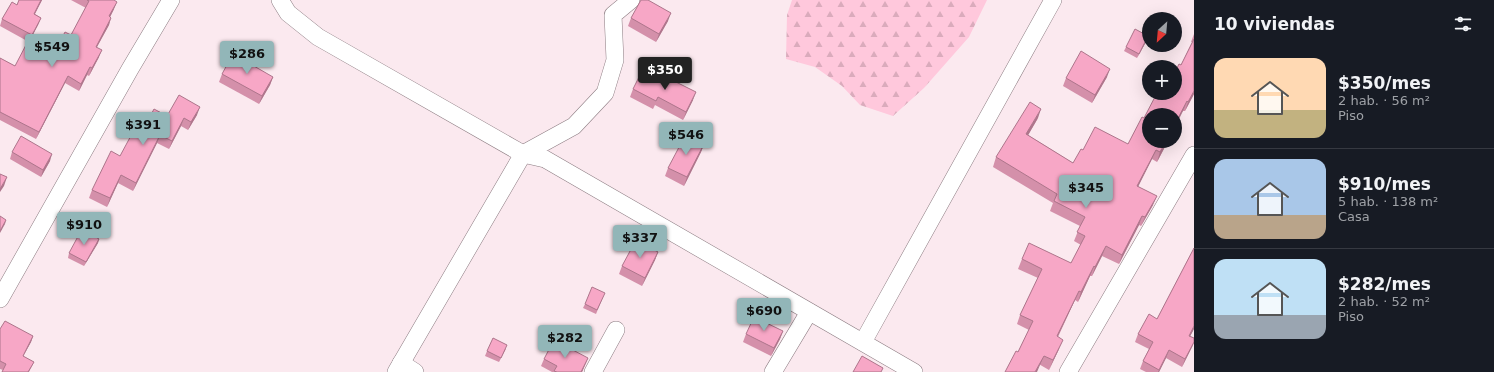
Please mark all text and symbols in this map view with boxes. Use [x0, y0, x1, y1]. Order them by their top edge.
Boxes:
north arrow [1142, 12, 1182, 52]
map controls [1142, 12, 1182, 148]
icon: filters [1452, 13, 1474, 35]
text: 10 viviendas [1214, 14, 1335, 34]
pin: $549 [28, 34, 76, 68]
text: $549 [34, 39, 70, 54]
pin: $286 [223, 41, 271, 75]
text: $286 [229, 46, 265, 61]
pin: $350 [641, 57, 689, 91]
button: + [1142, 60, 1182, 100]
text: $350 [647, 62, 683, 77]
text: $350/mes [1338, 73, 1431, 93]
icon: home [1246, 74, 1294, 122]
text: 2 hab. · 56 m² [1338, 93, 1430, 108]
button: − [1142, 108, 1182, 148]
text: Piso [1338, 108, 1364, 123]
pin: $391 [119, 112, 167, 146]
text: $391 [125, 117, 161, 132]
pin: $546 [662, 122, 710, 156]
text: $546 [668, 127, 704, 142]
text: $910/mes [1338, 174, 1431, 194]
pin: $345 [1062, 175, 1110, 209]
icon: home [1246, 175, 1294, 223]
text: $345 [1068, 180, 1104, 195]
text: 5 hab. · 138 m² [1338, 194, 1438, 209]
text: Casa [1338, 209, 1370, 224]
pin: $910 [60, 212, 108, 246]
text: $910 [66, 217, 102, 232]
pin: $337 [616, 225, 664, 259]
text: $337 [622, 230, 658, 245]
text: $282/mes [1338, 274, 1431, 294]
icon: home [1246, 275, 1294, 323]
text: 2 hab. · 52 m² [1338, 294, 1430, 309]
pin: $690 [740, 298, 788, 332]
text: $690 [746, 303, 782, 318]
text: Piso [1338, 309, 1364, 324]
pin: $282 [541, 325, 589, 359]
text: $282 [547, 330, 583, 345]

